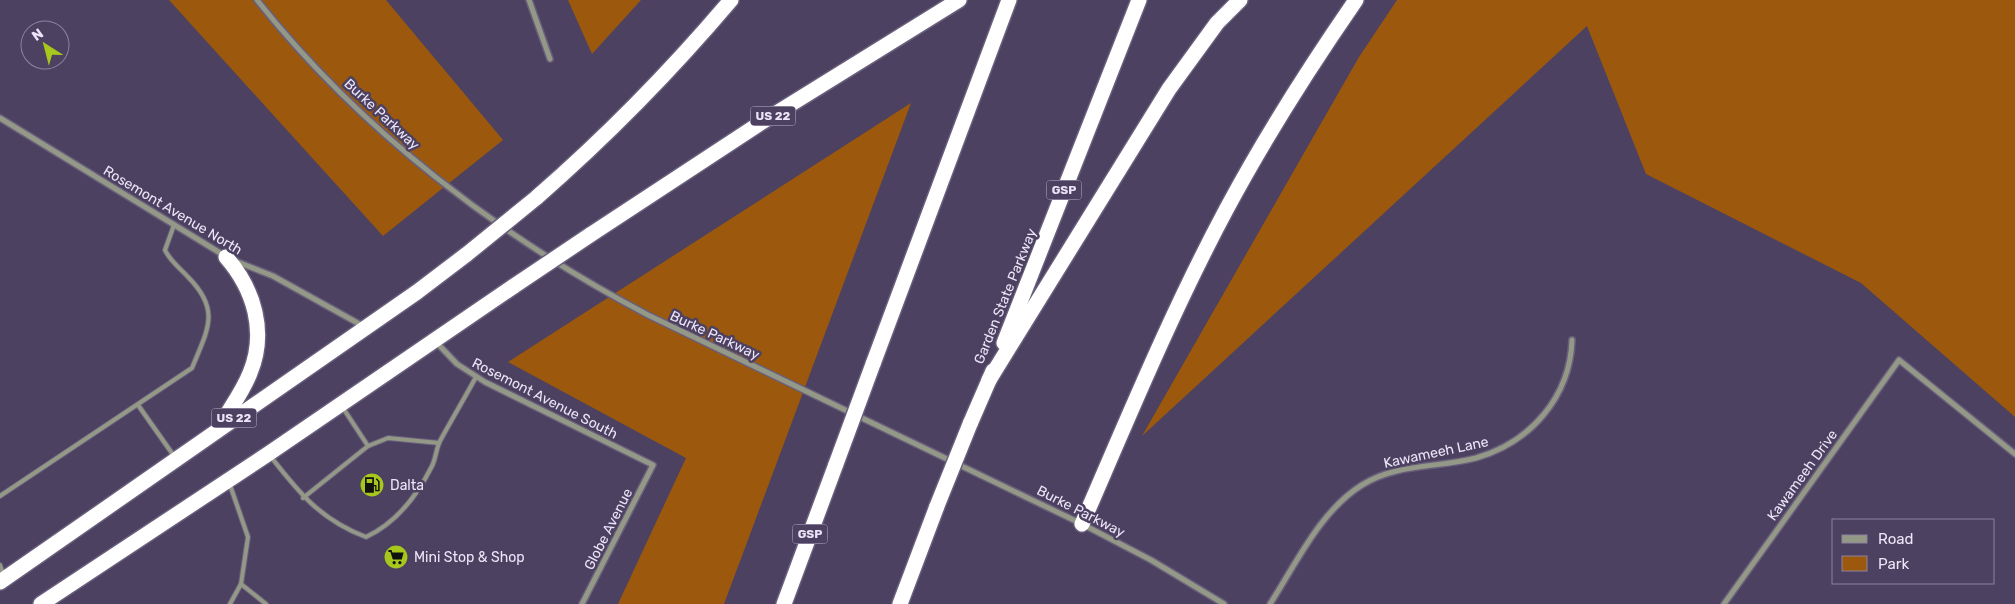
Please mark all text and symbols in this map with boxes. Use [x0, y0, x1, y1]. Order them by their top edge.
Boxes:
north arrow [20, 20, 70, 70]
text: N [29, 25, 47, 45]
street label: Burke Parkway [341, 75, 423, 154]
road number: US 22 [750, 106, 796, 125]
street label: Rosemont Avenue North [100, 162, 245, 259]
road number: GSP [1046, 180, 1082, 200]
street label: Garden State Parkway [971, 226, 1041, 366]
street label: Burke Parkway [667, 307, 762, 364]
street label: Rosemont Avenue South [469, 354, 620, 443]
road number: US 22 [212, 408, 256, 428]
street label: Kawameeh Drive [1764, 426, 1841, 524]
street label: Kawameeh Lane [1382, 433, 1490, 472]
fuel station icon: Dalta [359, 472, 385, 498]
place label: Dalta [390, 477, 424, 494]
street label: Burke Parkway [1034, 482, 1128, 541]
street label: Globe Avenue [581, 485, 636, 573]
legend [1832, 519, 1995, 584]
road number: GSP [792, 524, 828, 544]
text: Road [1878, 530, 1914, 548]
supermarket icon: Mini Stop & Shop [383, 544, 409, 570]
place label: Mini Stop & Shop [414, 549, 525, 566]
text: Park [1878, 555, 1909, 573]

